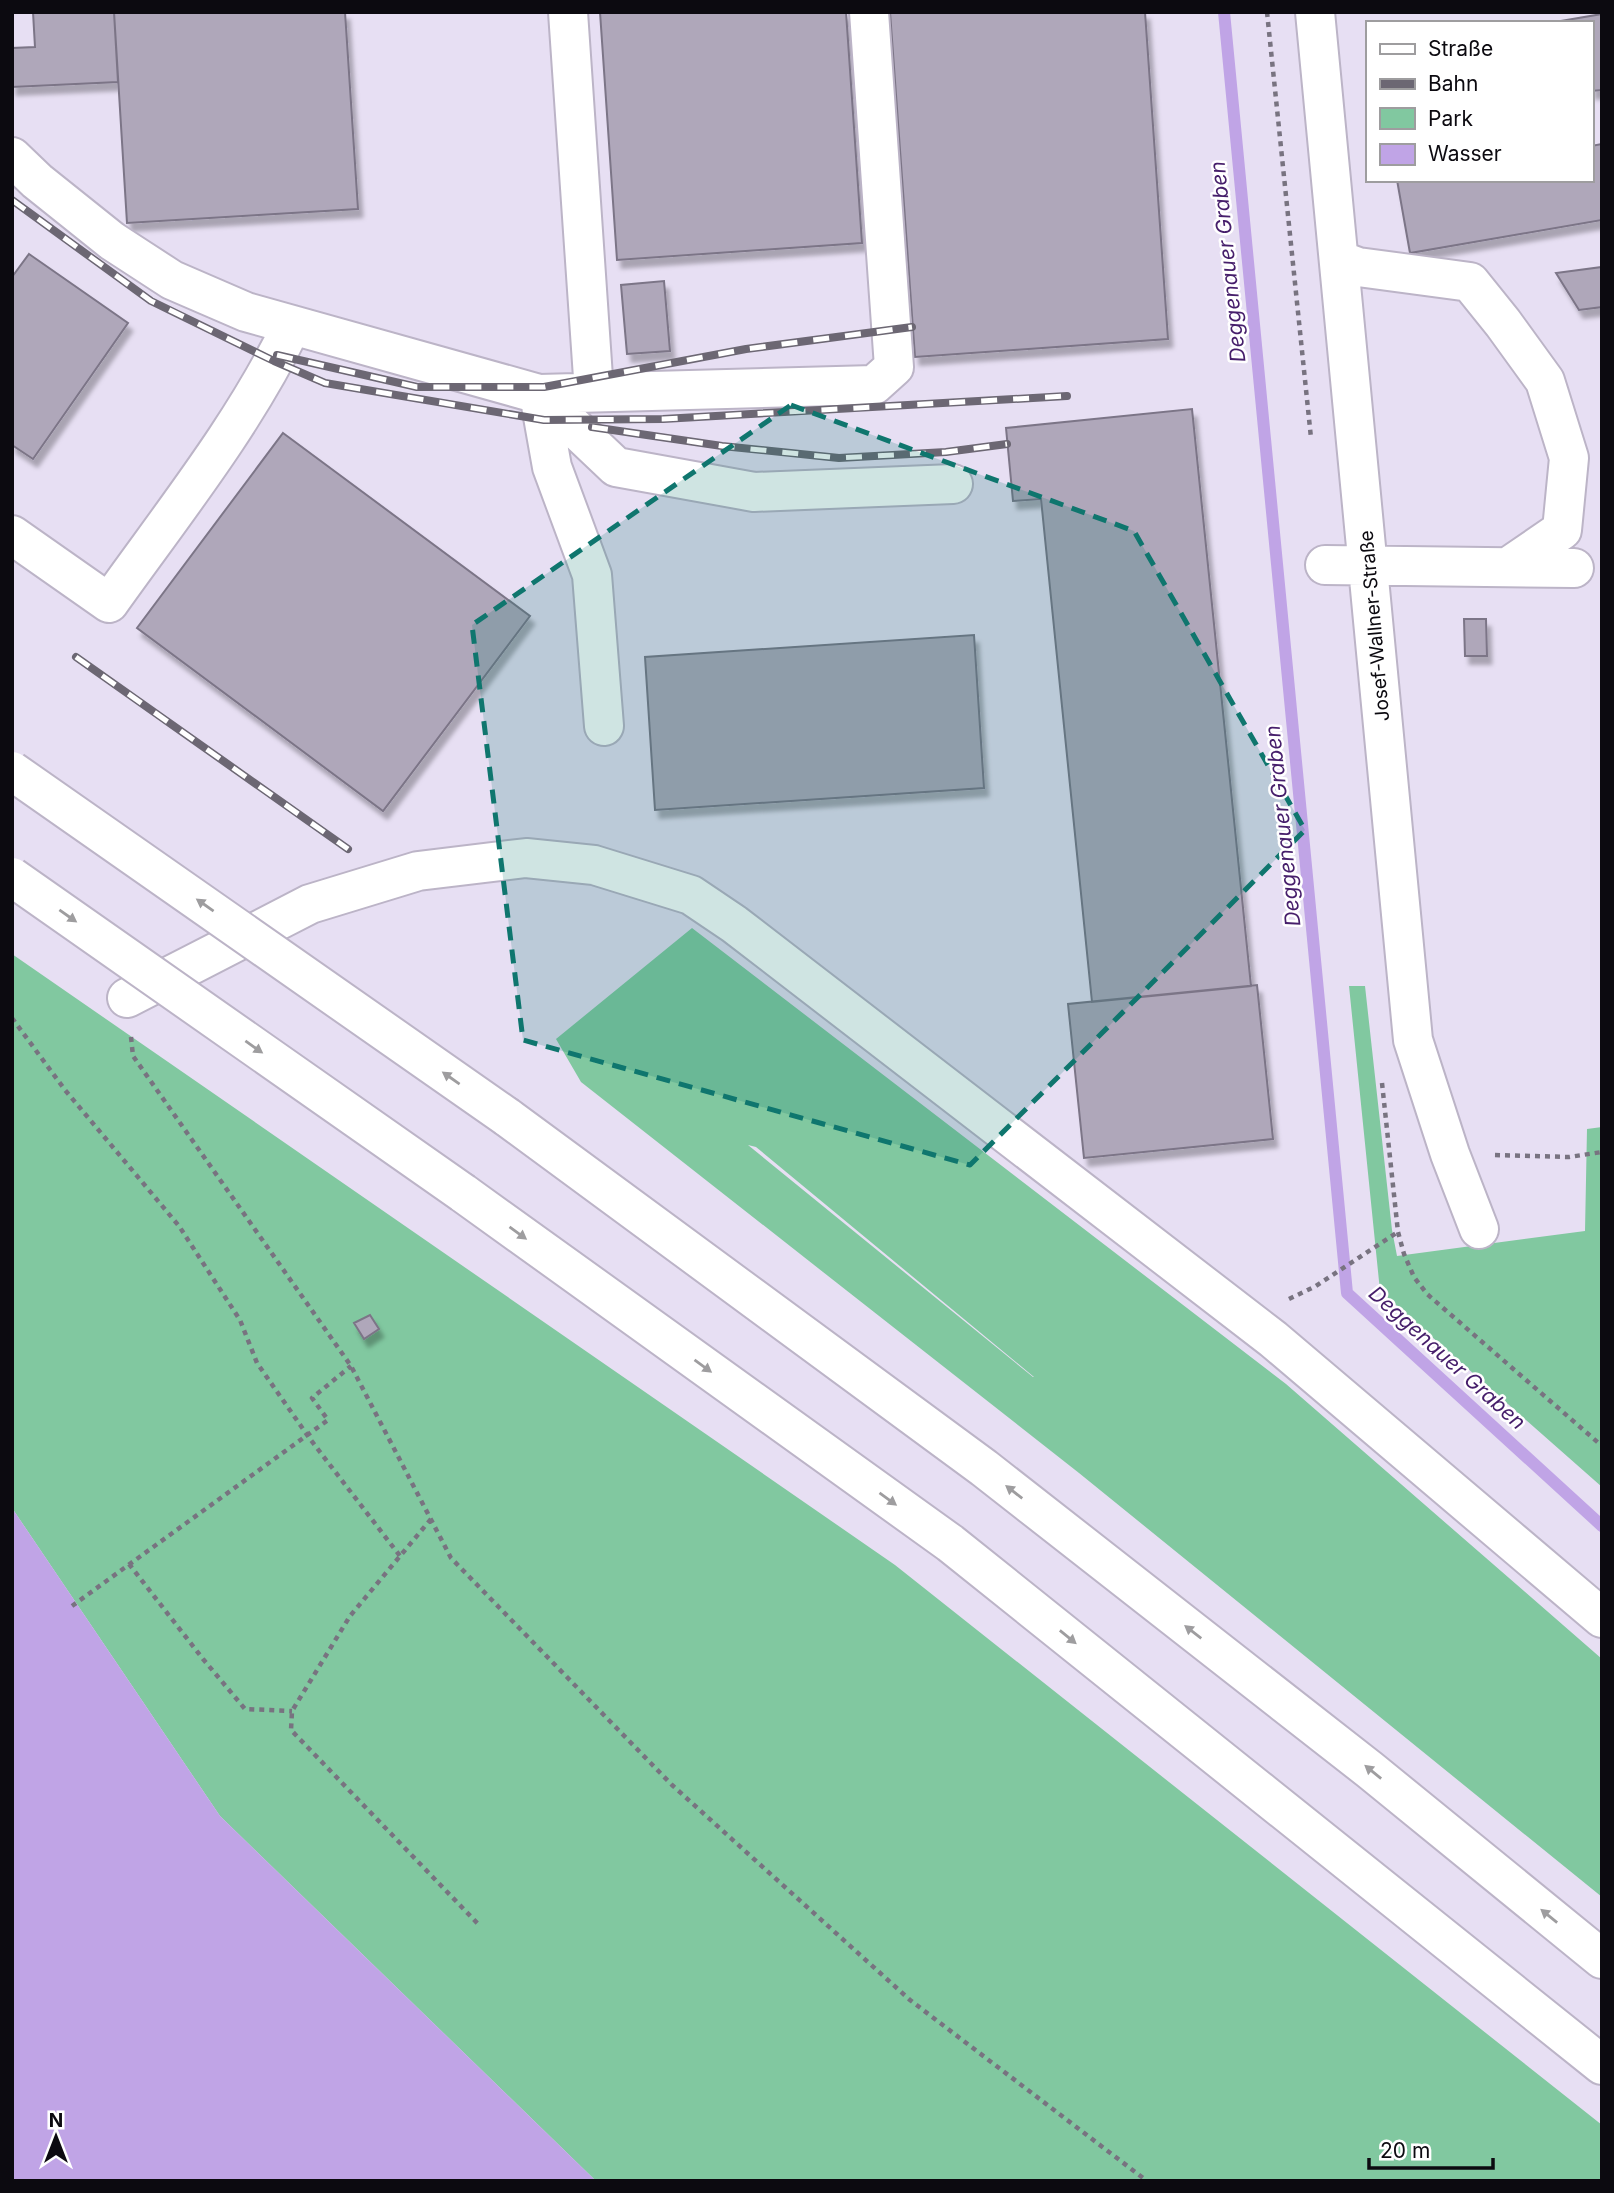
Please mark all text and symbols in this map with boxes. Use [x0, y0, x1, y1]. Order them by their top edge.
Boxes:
legend [1366, 21, 1593, 182]
text: Straße [1428, 36, 1493, 61]
text: Bahn [1428, 71, 1478, 96]
text: Park [1428, 106, 1473, 131]
text: Wasser [1428, 141, 1502, 166]
water label: Deggenauer Graben [1205, 160, 1251, 364]
street label: Josef-Wallner-Straße [1355, 529, 1394, 722]
water label: Deggenauer Graben [1260, 724, 1306, 928]
one-way arrow [196, 898, 214, 912]
one-way arrow [59, 909, 77, 923]
one-way arrow [245, 1040, 263, 1054]
one-way arrow [442, 1071, 460, 1085]
one-way arrow [509, 1226, 527, 1240]
water label: Deggenauer Graben [1364, 1281, 1531, 1435]
one-way arrow [694, 1359, 712, 1373]
one-way arrow [1005, 1485, 1023, 1499]
one-way arrow [879, 1491, 897, 1505]
one-way arrow [1185, 1624, 1203, 1639]
one-way arrow [1058, 1630, 1076, 1645]
one-way arrow [1364, 1764, 1382, 1779]
one-way arrow [1540, 1908, 1558, 1923]
north arrow [21, 2102, 91, 2172]
text: N [49, 2109, 63, 2132]
scale bar [1369, 2126, 1493, 2170]
text: 20 m [1380, 2138, 1430, 2163]

